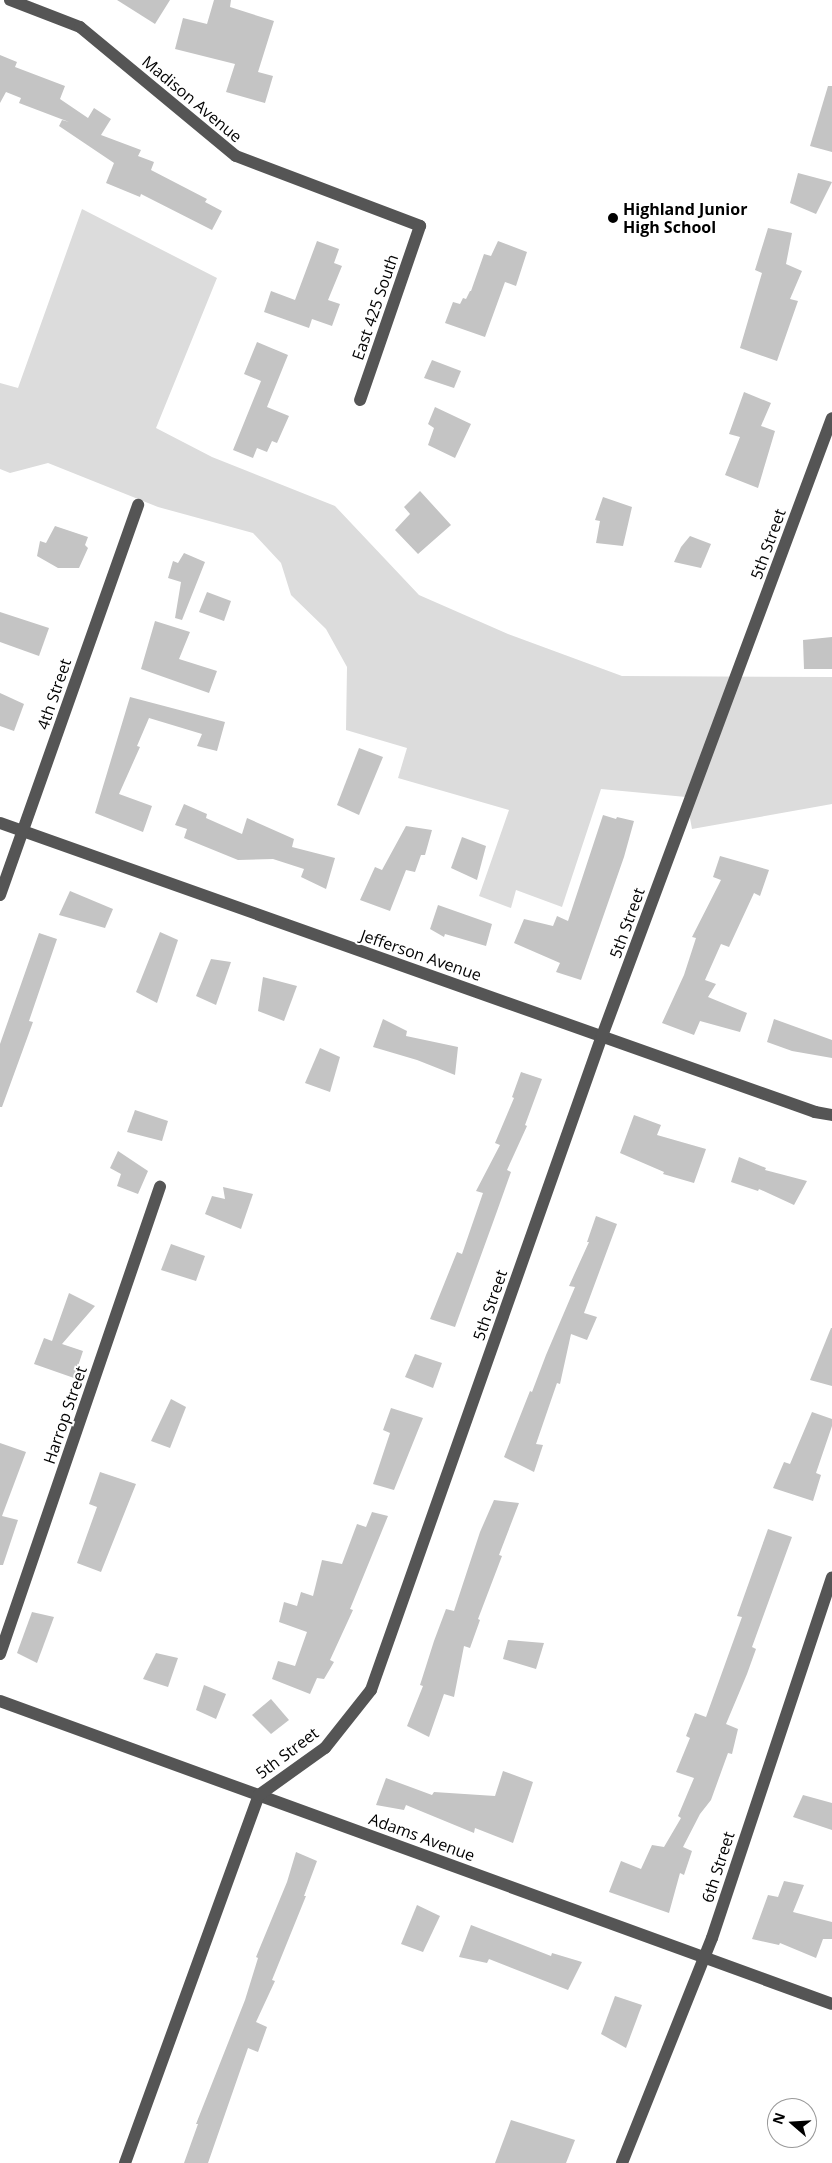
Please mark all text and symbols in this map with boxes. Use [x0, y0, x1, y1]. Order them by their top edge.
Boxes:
street label: Madison Avenue [138, 52, 246, 146]
place label: Highland Junior High School [623, 199, 747, 237]
marker: Highland Junior High School [607, 212, 619, 224]
street label: East 425 South [348, 252, 402, 362]
street label: 5th Street [746, 506, 790, 582]
street label: 4th Street [33, 656, 75, 732]
street label: 5th Street [605, 885, 649, 961]
street label: Jefferson Avenue [358, 925, 484, 985]
street label: 5th Street [469, 1267, 511, 1343]
street label: Harrop Street [39, 1364, 91, 1466]
street label: 5th Street [252, 1723, 322, 1783]
street label: Adams Avenue [367, 1809, 477, 1865]
street label: 6th Street [698, 1829, 738, 1905]
north arrow [767, 2098, 817, 2148]
text: N [767, 2110, 789, 2127]

